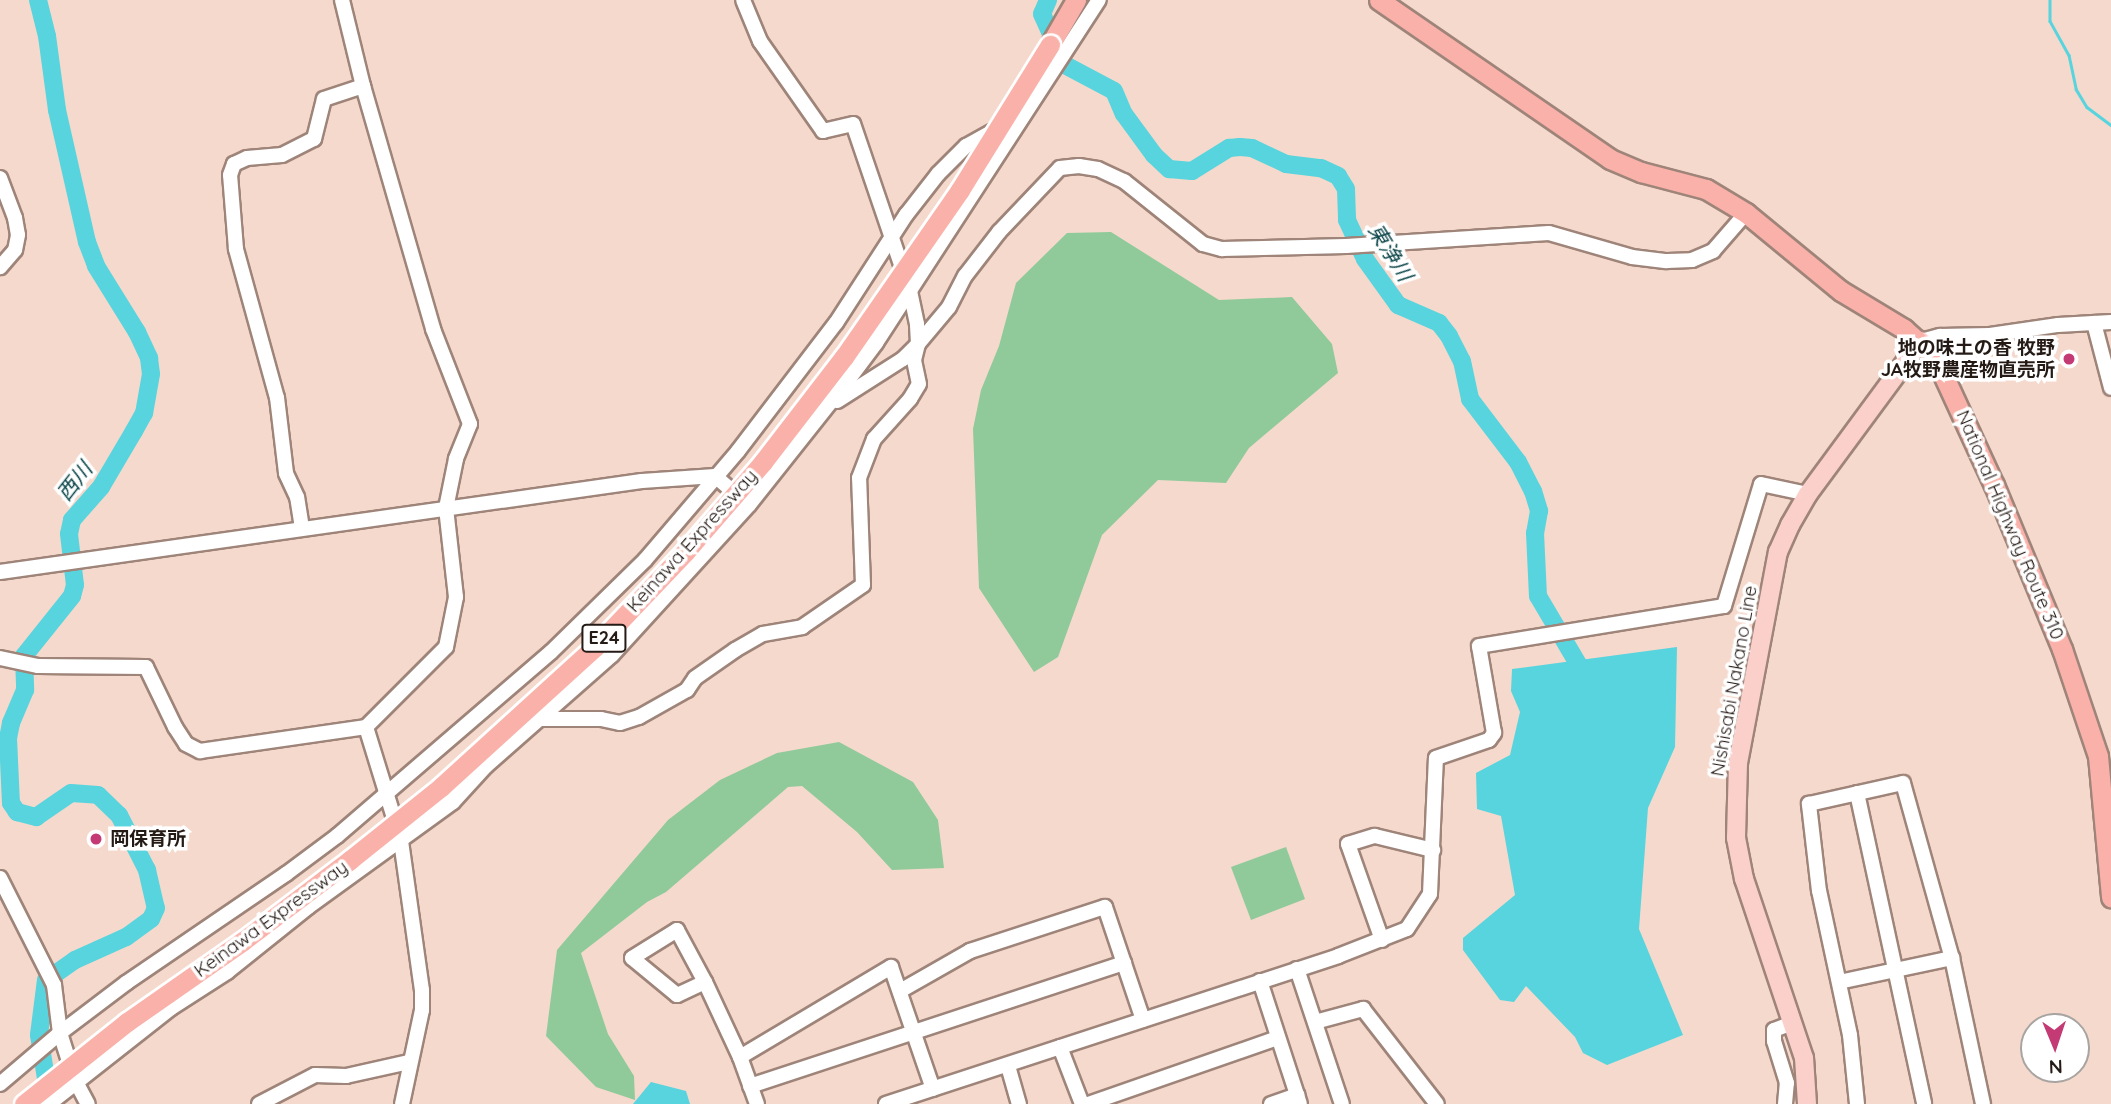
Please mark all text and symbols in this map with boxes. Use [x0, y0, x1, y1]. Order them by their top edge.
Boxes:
water label: 東浄川 [1364, 219, 1418, 285]
place label: 地の味土の香 牧野 JA牧野農産物直売所 [1881, 337, 2055, 381]
marker: 地の味土の香 牧野 JA牧野農産物直売所 [2061, 351, 2077, 367]
street label: National Highway Route 310 [1951, 407, 2069, 643]
water label: 西川 [51, 457, 97, 505]
street label: Keinawa Expressway [622, 465, 762, 617]
street label: Nishisabi Nakano Line [1706, 584, 1762, 778]
road number: E24 [581, 624, 627, 652]
place label: 岡保育所 [110, 828, 186, 850]
marker: 岡保育所 [88, 831, 104, 847]
street label: Keinawa Expressway [190, 856, 352, 982]
north arrow [2020, 1013, 2090, 1083]
text: N [2048, 1055, 2063, 1079]

